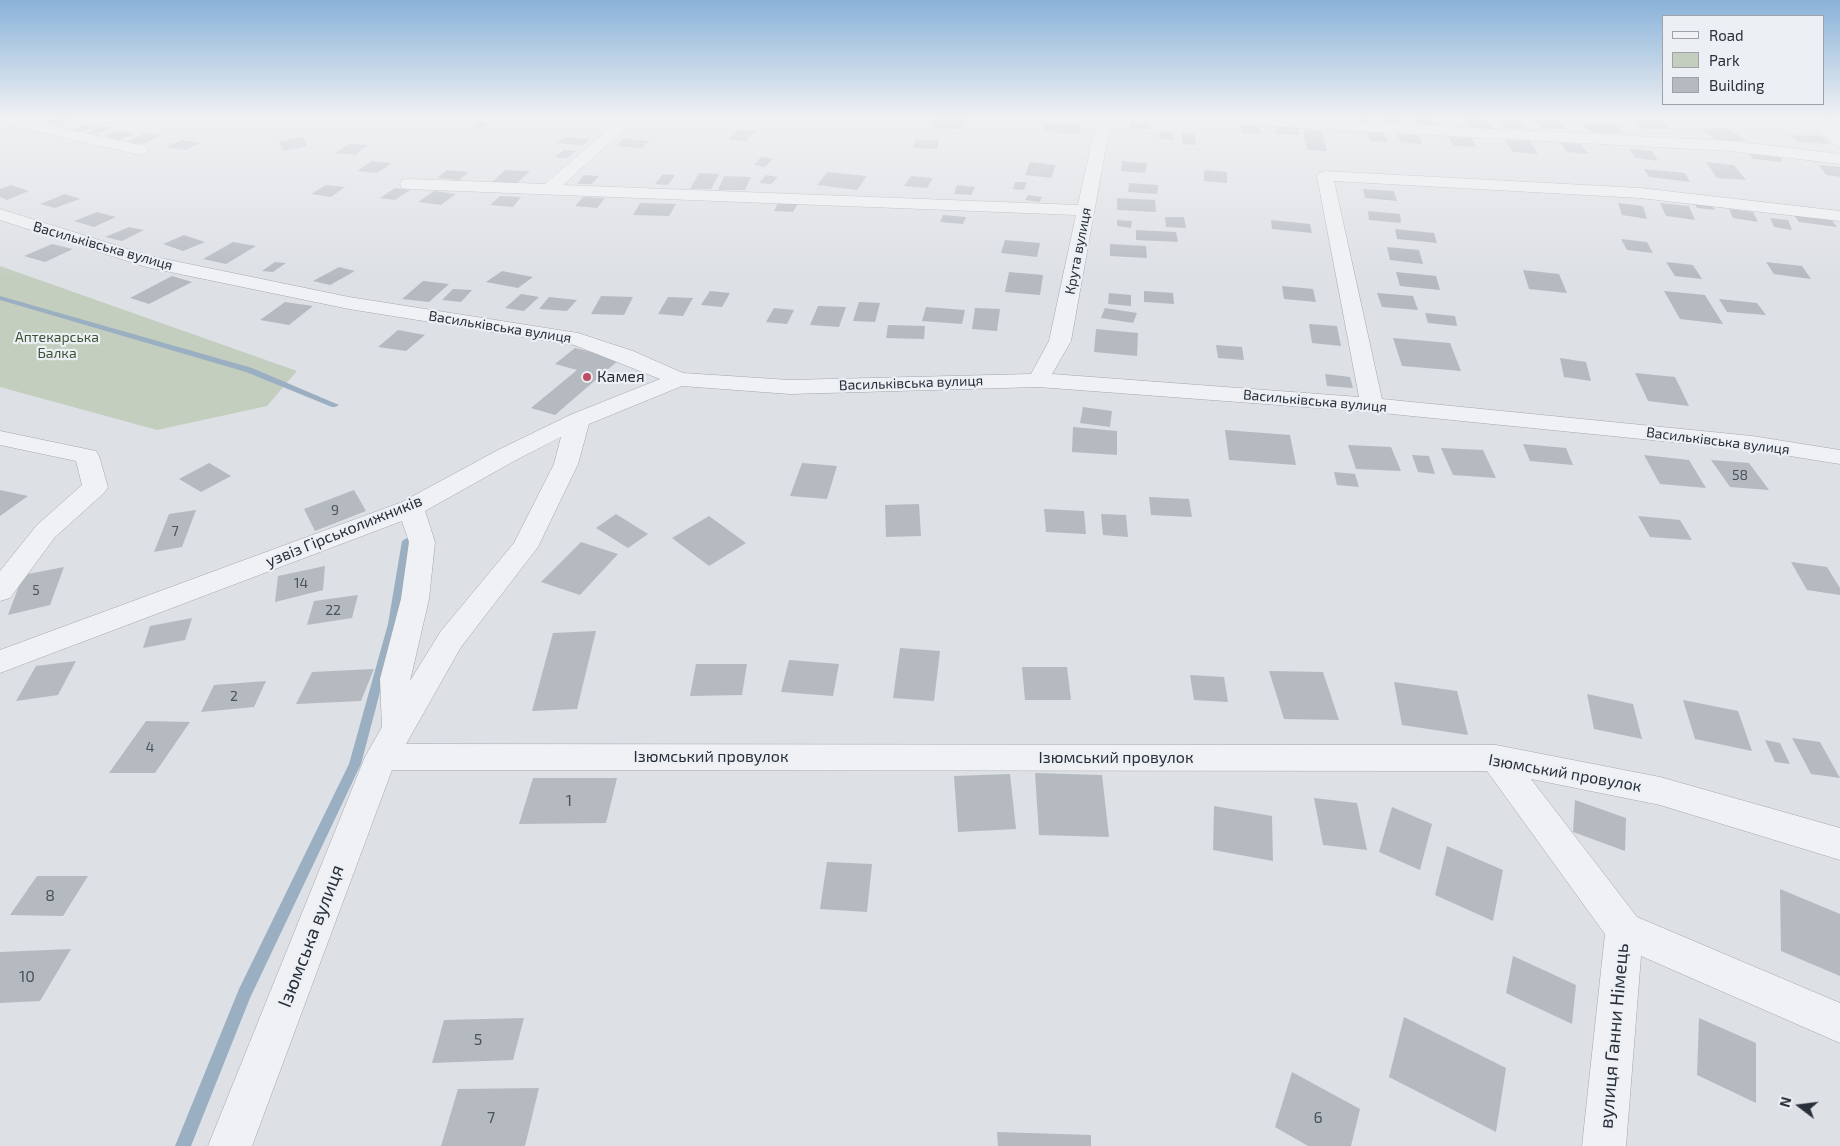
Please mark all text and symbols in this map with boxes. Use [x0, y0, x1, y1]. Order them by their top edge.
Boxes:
legend [1662, 15, 1825, 105]
text: Road [1709, 26, 1744, 44]
text: Park [1709, 51, 1740, 69]
text: Building [1709, 76, 1764, 94]
street label: Крута вулиця [1061, 206, 1095, 296]
street label: Васильківська вулиця [31, 218, 175, 274]
street label: Васильківська вулиця [427, 307, 573, 347]
park label: Аптекарська Балка [15, 329, 99, 362]
place label: Камея [597, 367, 645, 387]
marker: Камея [581, 371, 593, 383]
street label: Васильківська вулиця [839, 372, 983, 394]
street label: Васильківська вулиця [1242, 386, 1388, 416]
street label: Васильківська вулиця [1645, 424, 1791, 458]
house number: 58 [1732, 467, 1748, 483]
street label: узвіз Гірськолижників [263, 491, 425, 571]
house number: 9 [331, 502, 339, 518]
house number: 7 [171, 523, 179, 539]
house number: 14 [294, 575, 308, 591]
house number: 5 [32, 582, 40, 598]
house number: 22 [325, 602, 341, 618]
house number: 2 [230, 688, 238, 704]
house number: 4 [146, 739, 154, 755]
street label: Ізюмський провулок [634, 747, 788, 767]
street label: Ізюмський провулок [1039, 748, 1193, 768]
street label: Ізюмський провулок [1487, 750, 1643, 796]
house number: 1 [566, 791, 572, 811]
street label: Ізюмська вулиця [273, 861, 349, 1011]
house number: 8 [45, 886, 55, 906]
street label: вулиця Ганни Німець [1595, 942, 1633, 1130]
house number: 10 [19, 967, 35, 987]
house number: 5 [474, 1030, 482, 1050]
north arrow [1775, 1081, 1825, 1131]
text: N [1776, 1095, 1795, 1109]
house number: 7 [487, 1108, 495, 1128]
house number: 6 [1313, 1108, 1323, 1128]

